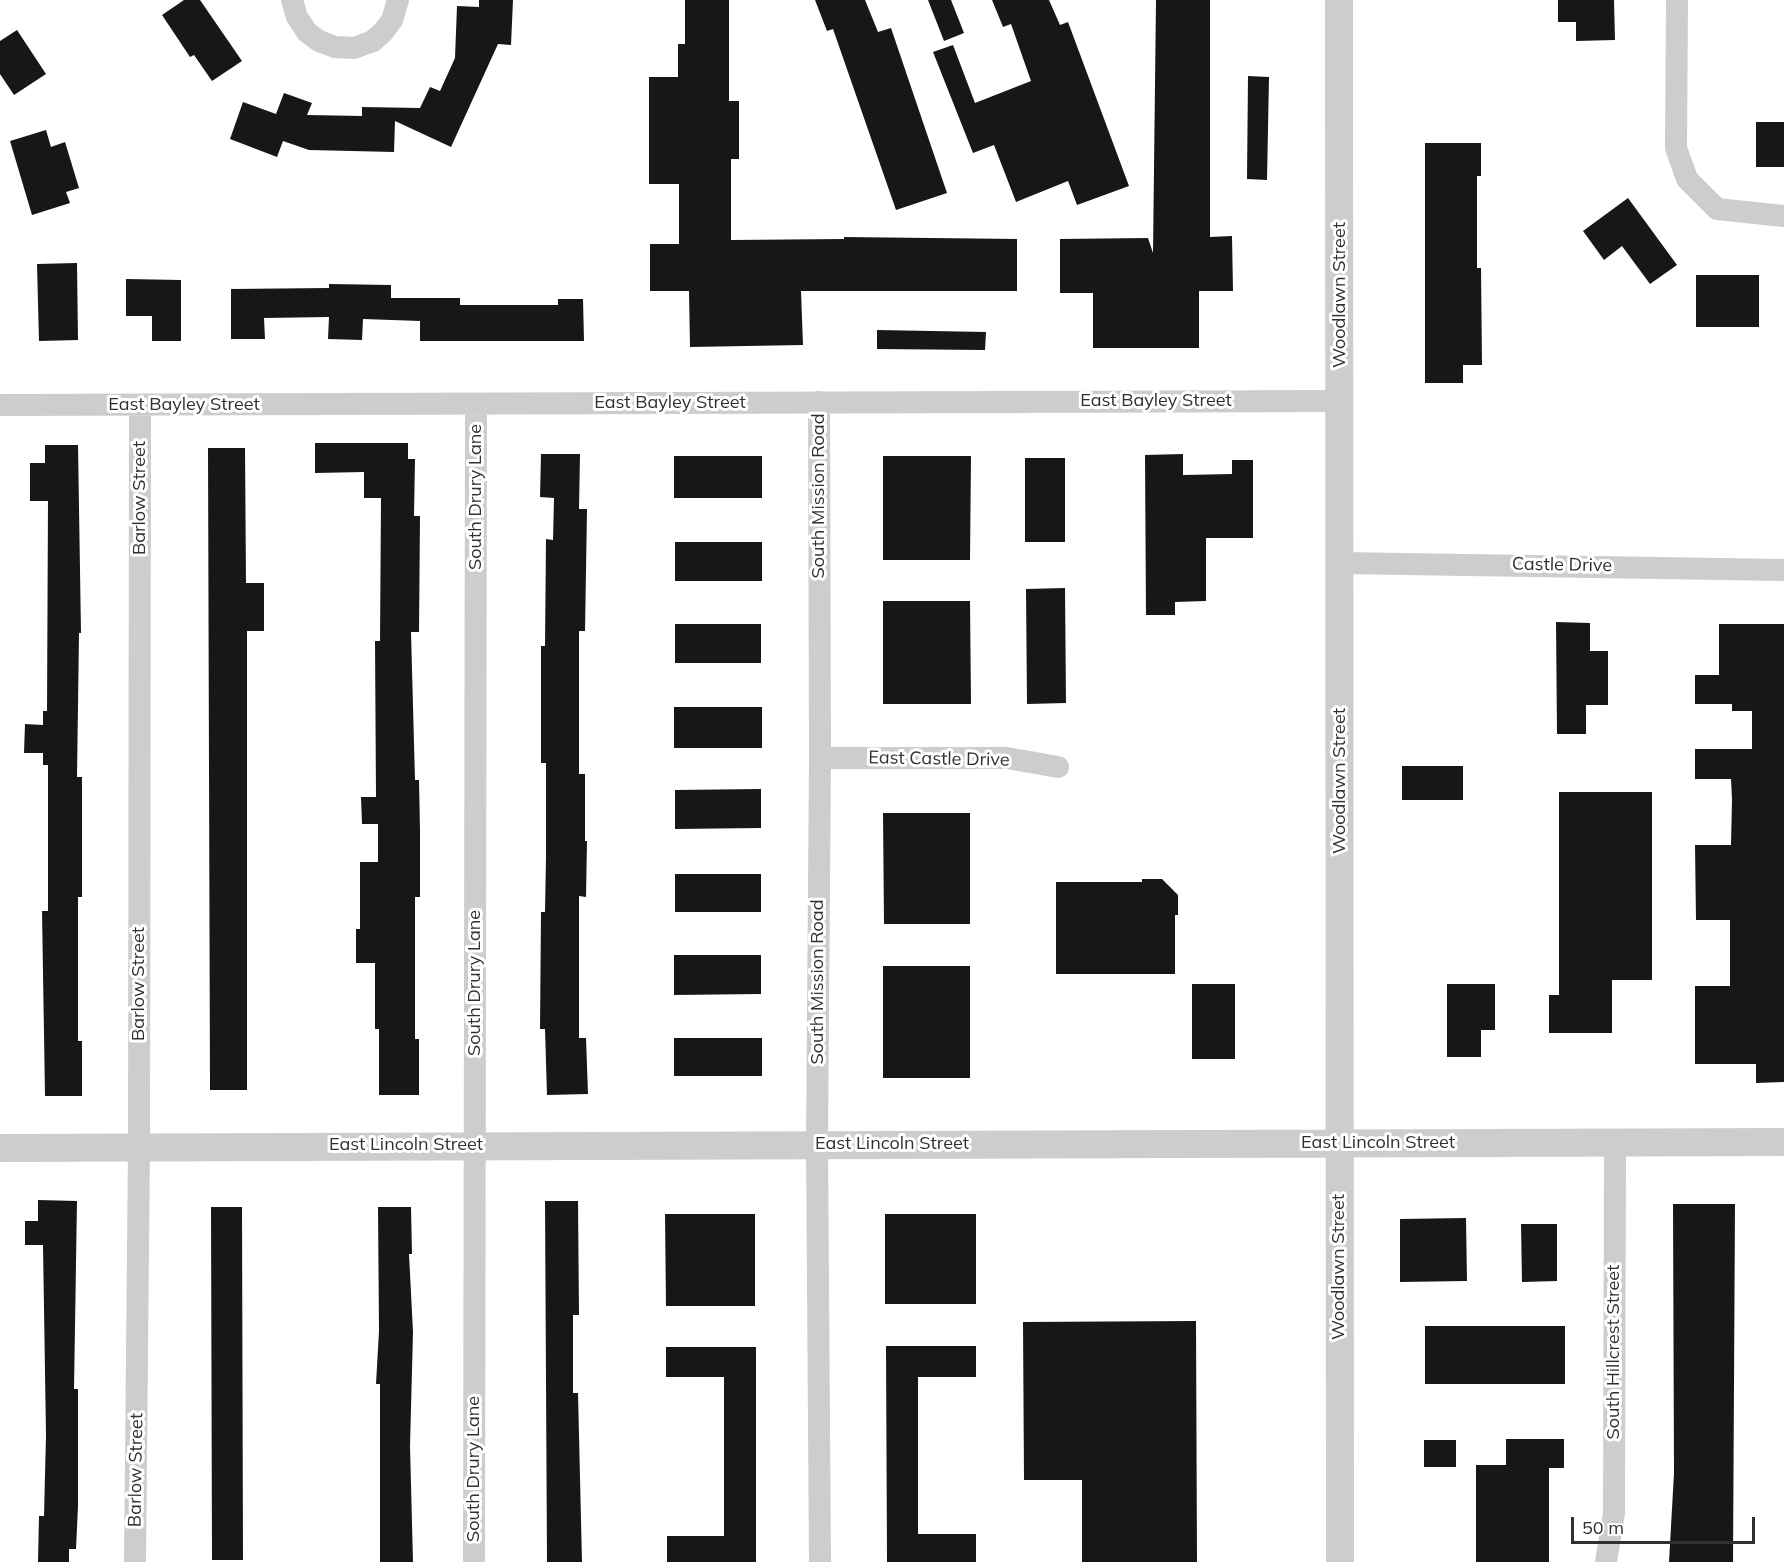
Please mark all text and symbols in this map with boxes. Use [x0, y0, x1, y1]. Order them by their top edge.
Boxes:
street label: Woodlawn Street [1329, 222, 1351, 368]
street label: East Bayley Street [1080, 390, 1232, 412]
street label: East Bayley Street [594, 392, 746, 414]
street label: East Bayley Street [108, 394, 260, 416]
street label: South Mission Road [808, 414, 830, 578]
street label: South Drury Lane [465, 424, 487, 570]
street label: Barlow Street [129, 441, 151, 555]
street label: Castle Drive [1512, 553, 1612, 577]
street label: Woodlawn Street [1329, 708, 1351, 854]
street label: East Castle Drive [868, 747, 1010, 771]
street label: South Mission Road [807, 900, 829, 1064]
street label: South Drury Lane [464, 910, 486, 1056]
street label: Barlow Street [128, 927, 150, 1041]
street label: East Lincoln Street [1301, 1132, 1455, 1154]
street label: East Lincoln Street [815, 1133, 969, 1155]
street label: East Lincoln Street [329, 1134, 483, 1156]
street label: Woodlawn Street [1328, 1194, 1350, 1340]
street label: South Hillcrest Street [1603, 1265, 1625, 1439]
street label: South Drury Lane [463, 1396, 485, 1542]
street label: Barlow Street [124, 1413, 148, 1527]
scale bar [1574, 1505, 1758, 1543]
text: 50 m [1582, 1516, 1624, 1539]

